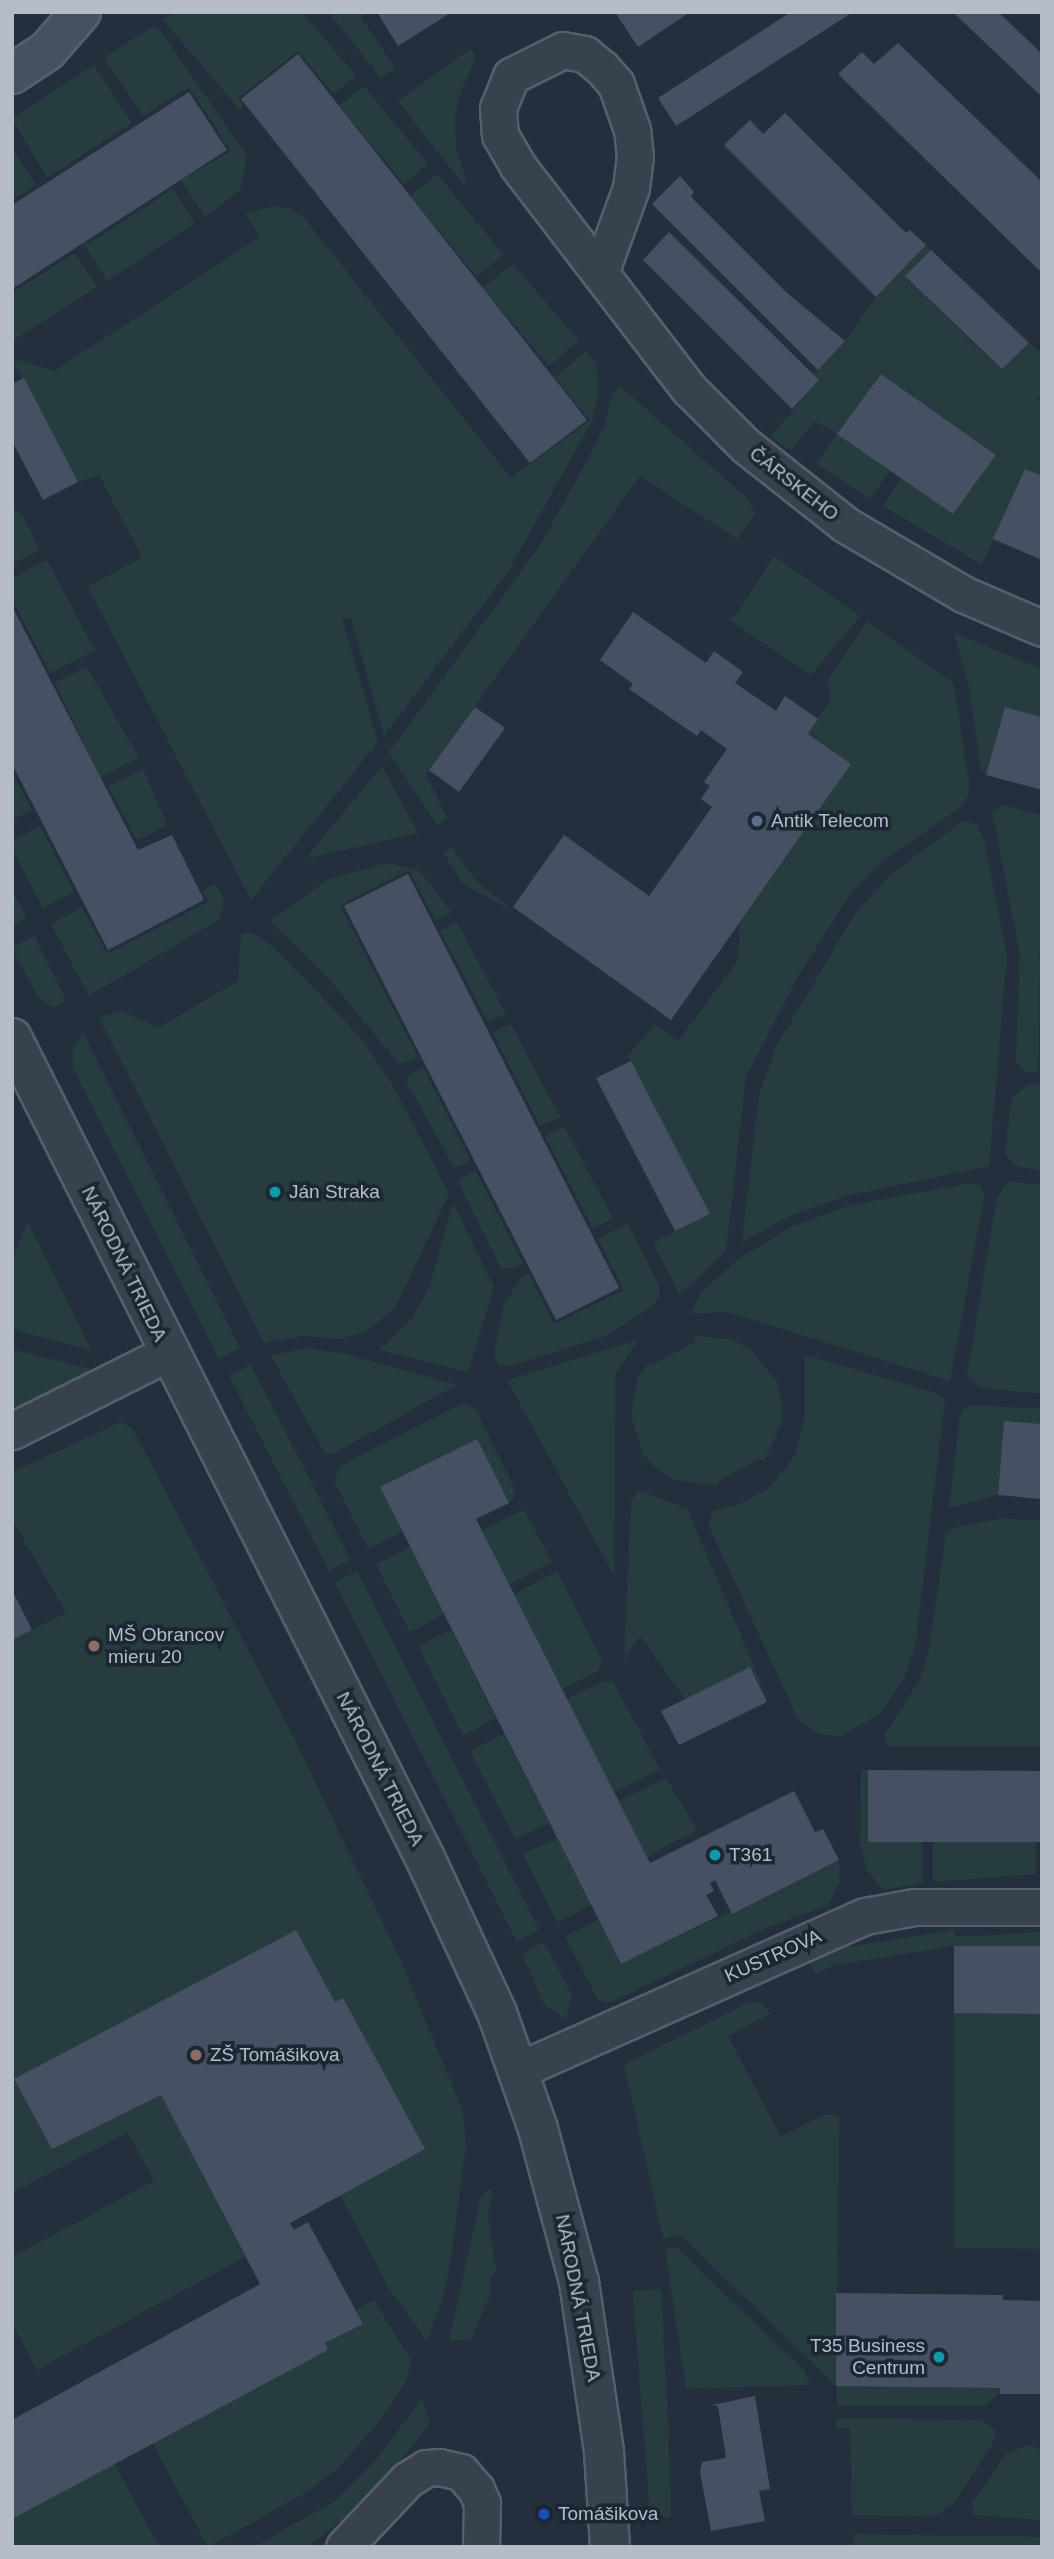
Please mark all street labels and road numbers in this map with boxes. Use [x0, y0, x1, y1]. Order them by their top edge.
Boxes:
street label: ČÁRSKEHO [745, 442, 843, 526]
street label: NÁRODNÁ TRIEDA [77, 1183, 171, 1345]
street label: NÁRODNÁ TRIEDA [331, 1688, 429, 1850]
street label: KUSTROVA [721, 1925, 825, 1987]
street label: NÁRODNÁ TRIEDA [551, 2212, 605, 2384]

